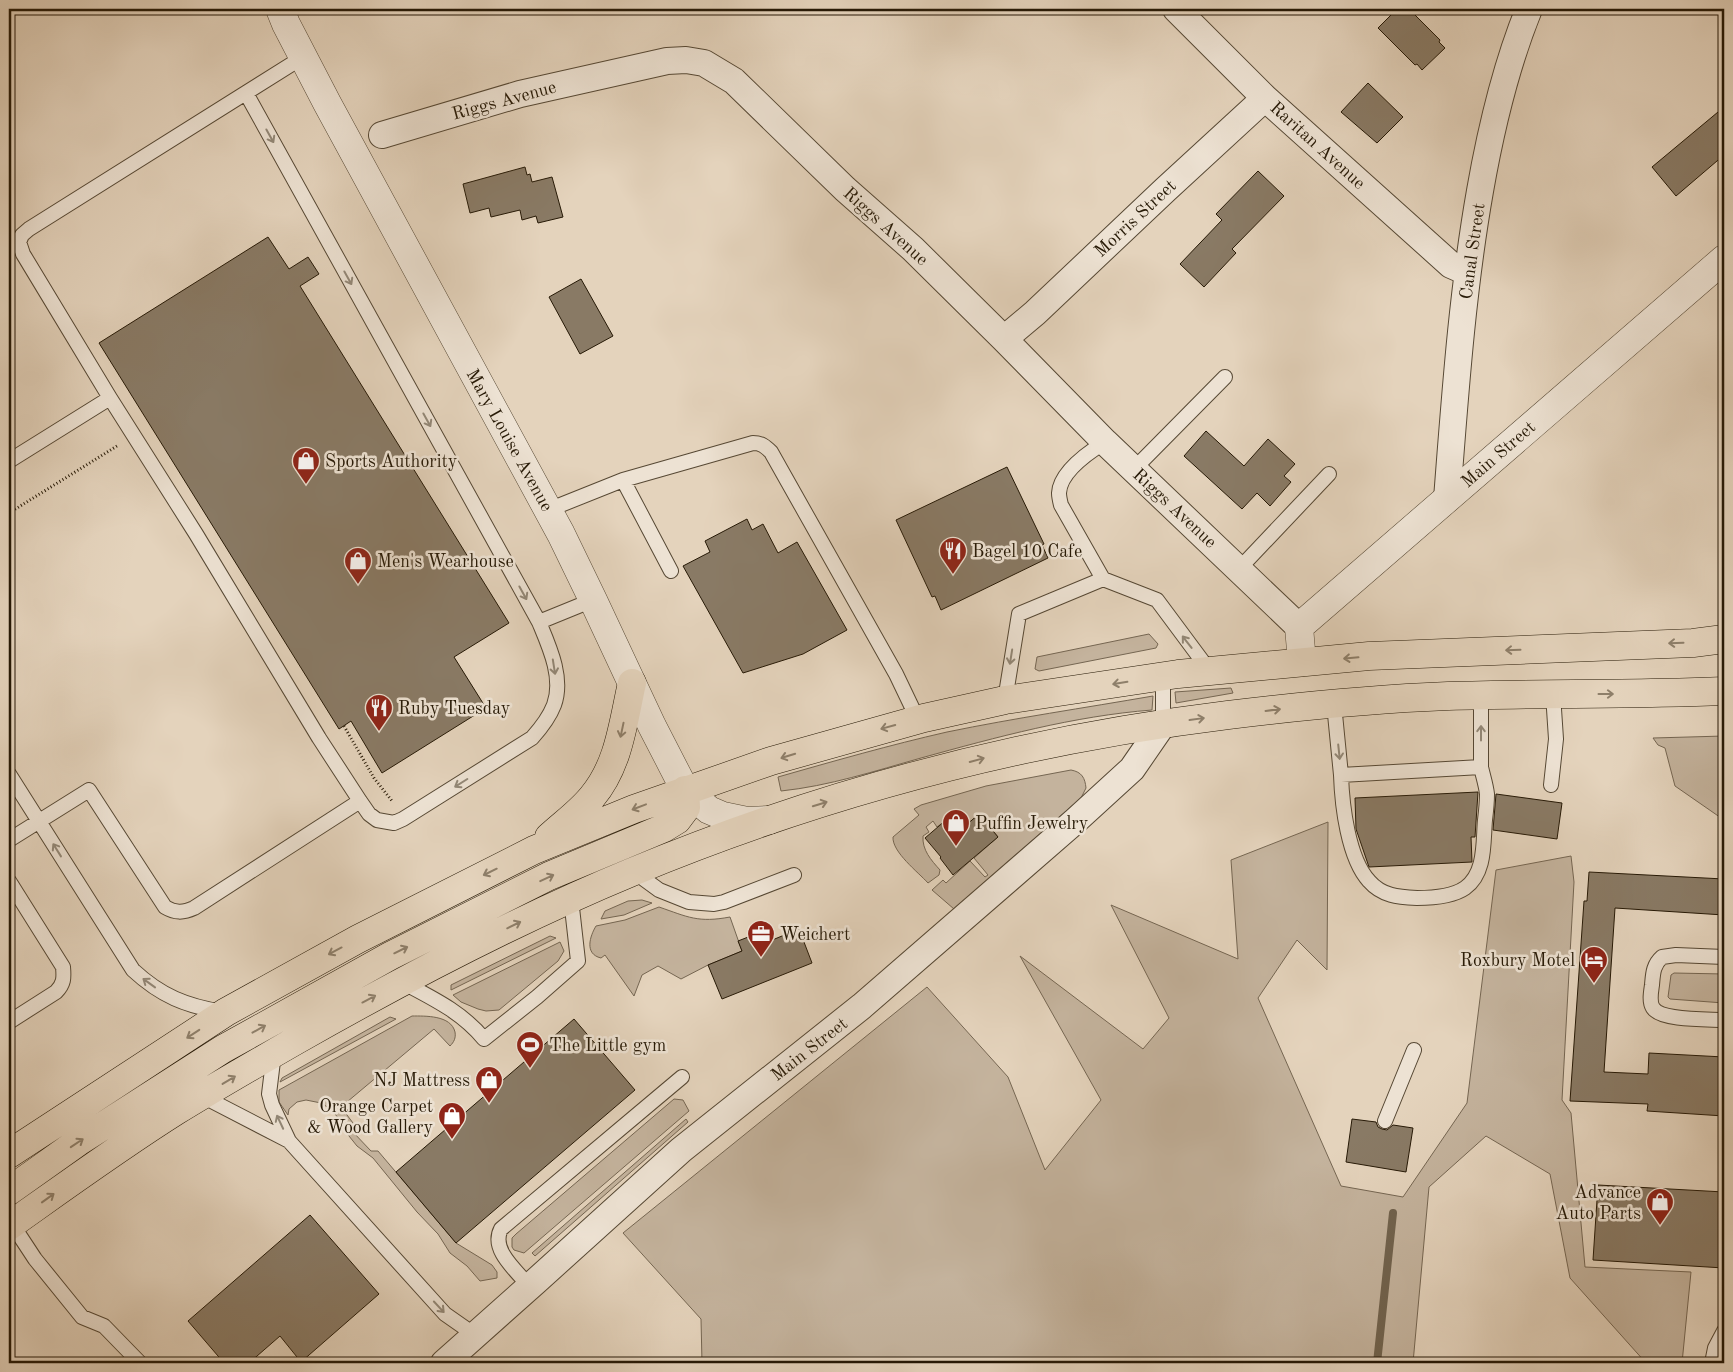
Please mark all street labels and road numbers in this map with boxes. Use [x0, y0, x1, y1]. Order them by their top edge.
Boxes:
street label: Riggs Avenue [450, 78, 558, 124]
street label: Raritan Avenue [1266, 99, 1368, 193]
street label: Morris Street [1091, 177, 1180, 261]
street label: Riggs Avenue [839, 184, 931, 269]
street label: Canal Street [1457, 202, 1489, 301]
street label: Mary Louise Avenue [463, 366, 556, 515]
street label: Main Street [1458, 418, 1539, 491]
street label: Riggs Avenue [1129, 466, 1220, 552]
street label: Main Street [768, 1015, 851, 1085]

